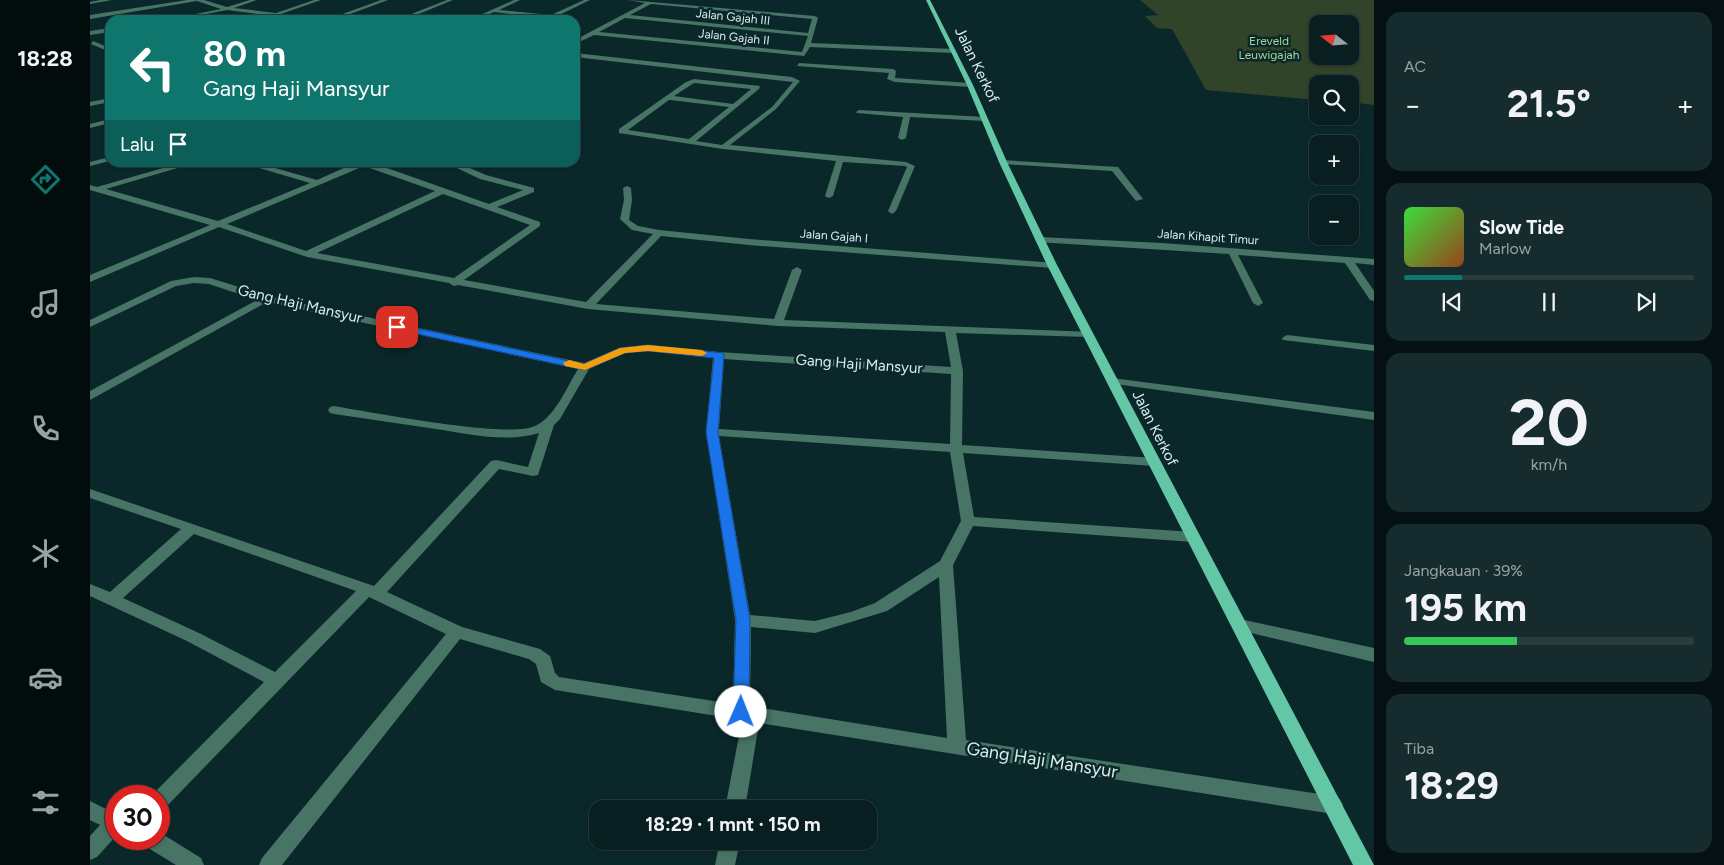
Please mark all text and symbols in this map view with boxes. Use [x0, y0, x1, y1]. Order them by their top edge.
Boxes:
street label: Jalan Gajah III [695, 6, 771, 28]
north arrow [1309, 15, 1359, 65]
map controls [1309, 15, 1359, 245]
street label: Jalan Kerkof [951, 24, 1003, 106]
street label: Jalan Gajah II [698, 26, 770, 48]
text: 80 m [203, 33, 286, 75]
park label: Ereveld Leuwigajah [1239, 34, 1300, 62]
icon: left [120, 35, 185, 100]
text: 18:28 [17, 45, 73, 72]
text: AC [1404, 57, 1426, 76]
text: Gang Haji Mansyur [203, 75, 389, 102]
button: search [1309, 75, 1359, 125]
text: 21.5° [1507, 81, 1591, 127]
text: − [1404, 88, 1421, 122]
text: + [1677, 88, 1694, 122]
icon: arrive [164, 130, 192, 158]
text: Lalu [120, 133, 154, 156]
button: + [1309, 135, 1359, 185]
icon: directions [28, 162, 63, 197]
button: − [1309, 195, 1359, 245]
text: Slow Tide [1479, 216, 1564, 239]
street label: Jalan Kihapit Timur [1157, 226, 1259, 248]
street label: Jalan Gajah I [799, 227, 869, 245]
text: Marlow [1479, 239, 1531, 258]
street label: Gang Haji Mansyur [236, 281, 364, 327]
icon: music [28, 286, 63, 321]
icon: previous [1438, 288, 1466, 316]
icon: pause [1535, 288, 1563, 316]
icon: next [1632, 288, 1660, 316]
pin [376, 306, 418, 348]
icon: arrive [383, 313, 411, 341]
street label: Gang Haji Mansyur [795, 351, 923, 377]
text: 20 [1509, 383, 1589, 461]
street label: Jalan Kerkof [1128, 387, 1182, 469]
icon: phone [28, 411, 63, 446]
text: km/h [1531, 455, 1567, 474]
icon: climate [28, 536, 63, 571]
text: Jangkauan · 39% [1404, 561, 1523, 580]
text: 195 km [1404, 585, 1527, 631]
icon: car [28, 660, 63, 695]
position arrow [714, 685, 766, 737]
street label: Gang Haji Mansyur [965, 737, 1119, 783]
text: Tiba [1404, 739, 1434, 758]
text: 18:29 [1404, 763, 1499, 809]
icon: filters [28, 785, 63, 820]
speed limit sign: 30 [105, 785, 170, 850]
text: 18:29 · 1 mnt · 150 m [645, 813, 821, 836]

